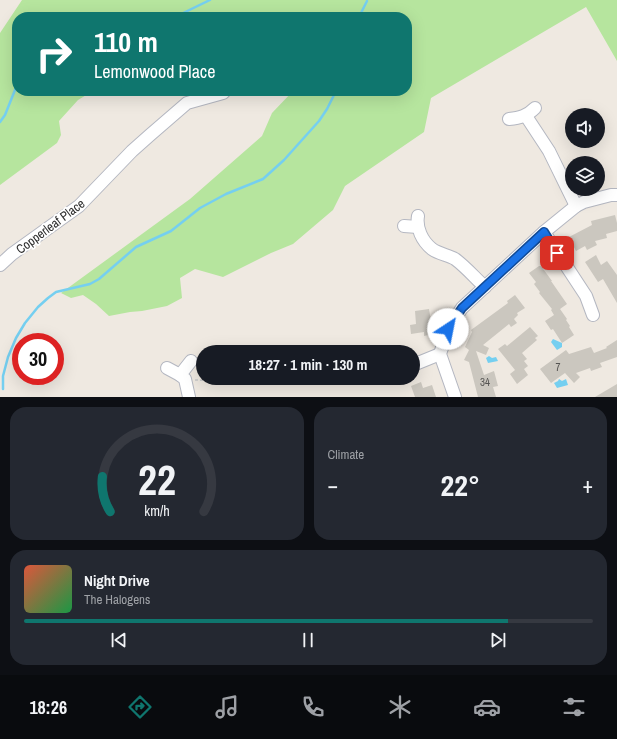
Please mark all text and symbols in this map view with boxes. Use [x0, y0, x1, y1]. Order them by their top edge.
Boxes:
text: 110 m [94, 23, 158, 61]
icon: right [28, 28, 80, 80]
text: Lemonwood Place [94, 59, 215, 84]
map controls [565, 108, 605, 196]
button: sound [565, 108, 605, 148]
button: layers [565, 156, 605, 196]
street label: Copperleaf Place [13, 195, 88, 258]
pin [540, 236, 574, 270]
icon: arrive [546, 242, 568, 264]
position arrow [427, 308, 469, 350]
speed limit sign: 30 [12, 333, 64, 385]
text: 18:27 · 1 min · 130 m [249, 354, 367, 375]
house number: 7 [555, 360, 561, 374]
house number: 34 [480, 375, 490, 389]
text: Climate [328, 446, 364, 463]
text: 22 [138, 451, 176, 507]
text: 22° [441, 465, 480, 505]
text: − [328, 470, 338, 500]
text: + [582, 470, 593, 500]
text: km/h [144, 500, 169, 519]
text: Night Drive [84, 570, 150, 591]
text: The Halogens [84, 591, 150, 608]
icon: previous [108, 629, 130, 651]
icon: pause [297, 629, 319, 651]
icon: next [487, 629, 509, 651]
icon: directions [126, 693, 154, 721]
icon: music [213, 693, 241, 721]
icon: phone [299, 693, 327, 721]
icon: climate [386, 693, 414, 721]
icon: car [473, 693, 501, 721]
icon: filters [560, 693, 588, 721]
text: 18:26 [29, 695, 67, 720]

